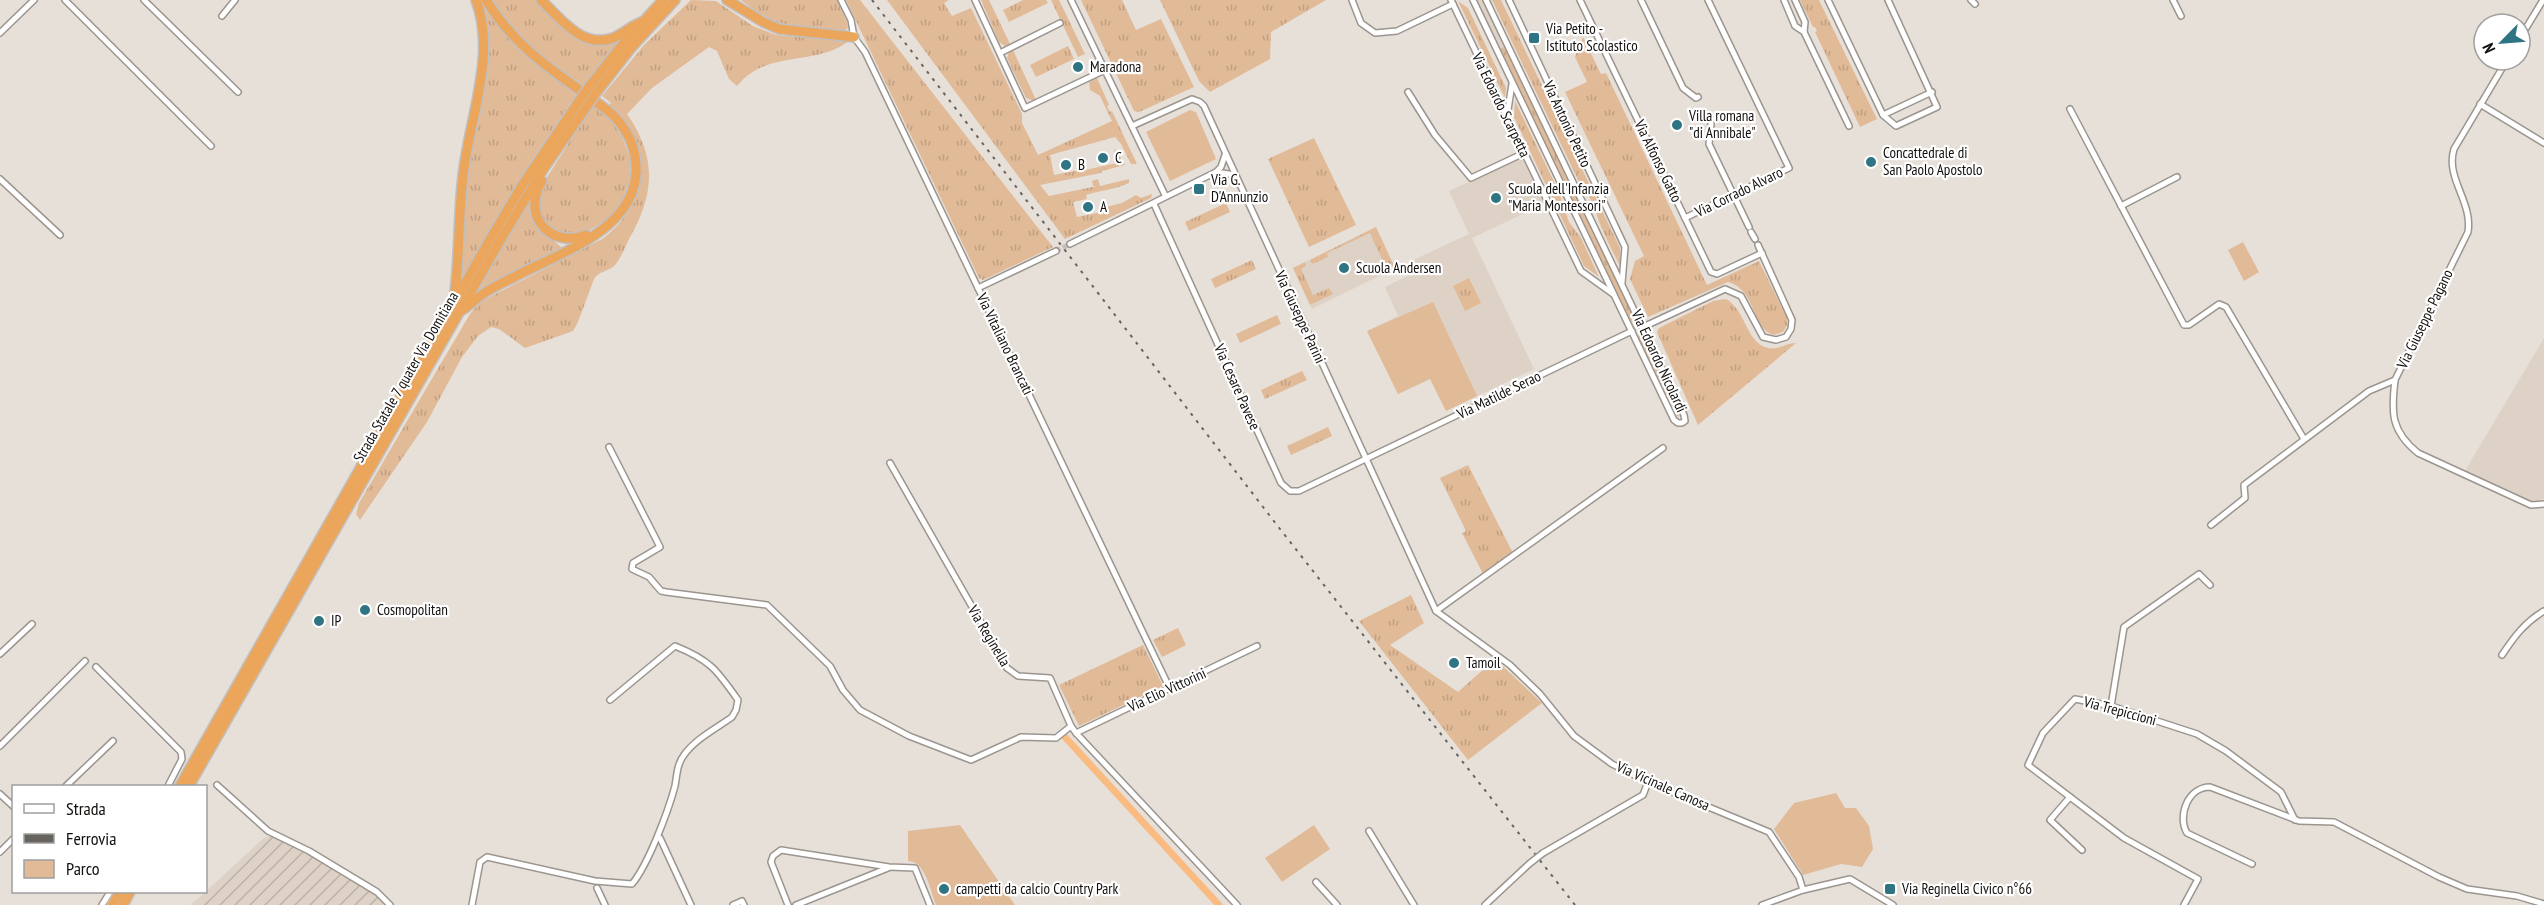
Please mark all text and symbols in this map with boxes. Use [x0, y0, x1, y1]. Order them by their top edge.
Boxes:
north arrow [2472, 12, 2532, 72]
place label: Via Petito - Istituto Scolastico [1545, 19, 1638, 55]
marker: Via Petito - Istituto Scolastico [1527, 31, 1541, 45]
text: N [2478, 40, 2499, 56]
street label: Via Edoardo Scarpetta [1468, 49, 1535, 160]
place label: Maradona [1090, 57, 1141, 76]
marker: Maradona [1071, 60, 1085, 74]
street label: Via Antonio Petito [1539, 77, 1596, 170]
place label: Villa romana "di Annibale" [1688, 106, 1756, 142]
street label: Via Alfonso Gatto [1630, 116, 1687, 205]
marker: Villa romana "di Annibale" [1670, 118, 1684, 132]
place label: Concattedrale di San Paolo Apostolo [1883, 143, 1982, 179]
place label: C [1115, 148, 1122, 167]
marker: C [1096, 151, 1110, 165]
place label: B [1078, 155, 1085, 174]
marker: Concattedrale di San Paolo Apostolo [1864, 155, 1878, 169]
marker: B [1059, 158, 1073, 172]
street label: Via Corrado Alvaro [1691, 162, 1786, 221]
place label: Via G. D'Annunzio [1210, 170, 1268, 206]
place label: Scuola dell'Infanzia "Maria Montessori" [1508, 179, 1609, 215]
marker: Via G. D'Annunzio [1192, 182, 1206, 196]
marker: Scuola dell'Infanzia "Maria Montessori" [1489, 191, 1503, 205]
place label: A [1100, 197, 1108, 216]
marker: A [1081, 200, 1095, 214]
place label: Scuola Andersen [1356, 258, 1441, 277]
marker: Scuola Andersen [1337, 261, 1351, 275]
street label: Via Giuseppe Pagano [2392, 266, 2457, 372]
street label: Via Giuseppe Parini [1270, 267, 1330, 366]
street label: Strada Statale 7 quater Via Domitiana [349, 288, 462, 466]
street label: Via Vitaliano Brancati [972, 289, 1038, 398]
street label: Via Edoardo Nicolardi [1627, 305, 1692, 415]
street label: Via Cesare Pavese [1210, 340, 1265, 433]
street label: Via Matilde Serao [1453, 366, 1544, 423]
place label: Cosmopolitan [377, 600, 448, 619]
street label: Via Reginella [963, 601, 1015, 670]
marker: Cosmopolitan [358, 603, 372, 617]
place label: IP [331, 611, 341, 630]
marker: IP [312, 614, 326, 628]
place label: Tamoil [1466, 653, 1501, 672]
marker: Tamoil [1447, 656, 1461, 670]
street label: Via Elio Vittorini [1124, 663, 1209, 716]
street label: Via Trepiccioni [2081, 691, 2159, 729]
street label: Via Vicinale Canosa [1613, 756, 1713, 815]
legend [12, 785, 207, 893]
text: Strada [66, 797, 106, 820]
text: Ferrovia [66, 827, 116, 850]
text: Parco [66, 857, 100, 880]
place label: campetti da calcio Country Park [956, 879, 1118, 898]
place label: Via Reginella Civico n°66 [1901, 879, 2032, 898]
marker: campetti da calcio Country Park [937, 882, 951, 896]
marker: Via Reginella Civico n°66 [1883, 882, 1897, 896]

